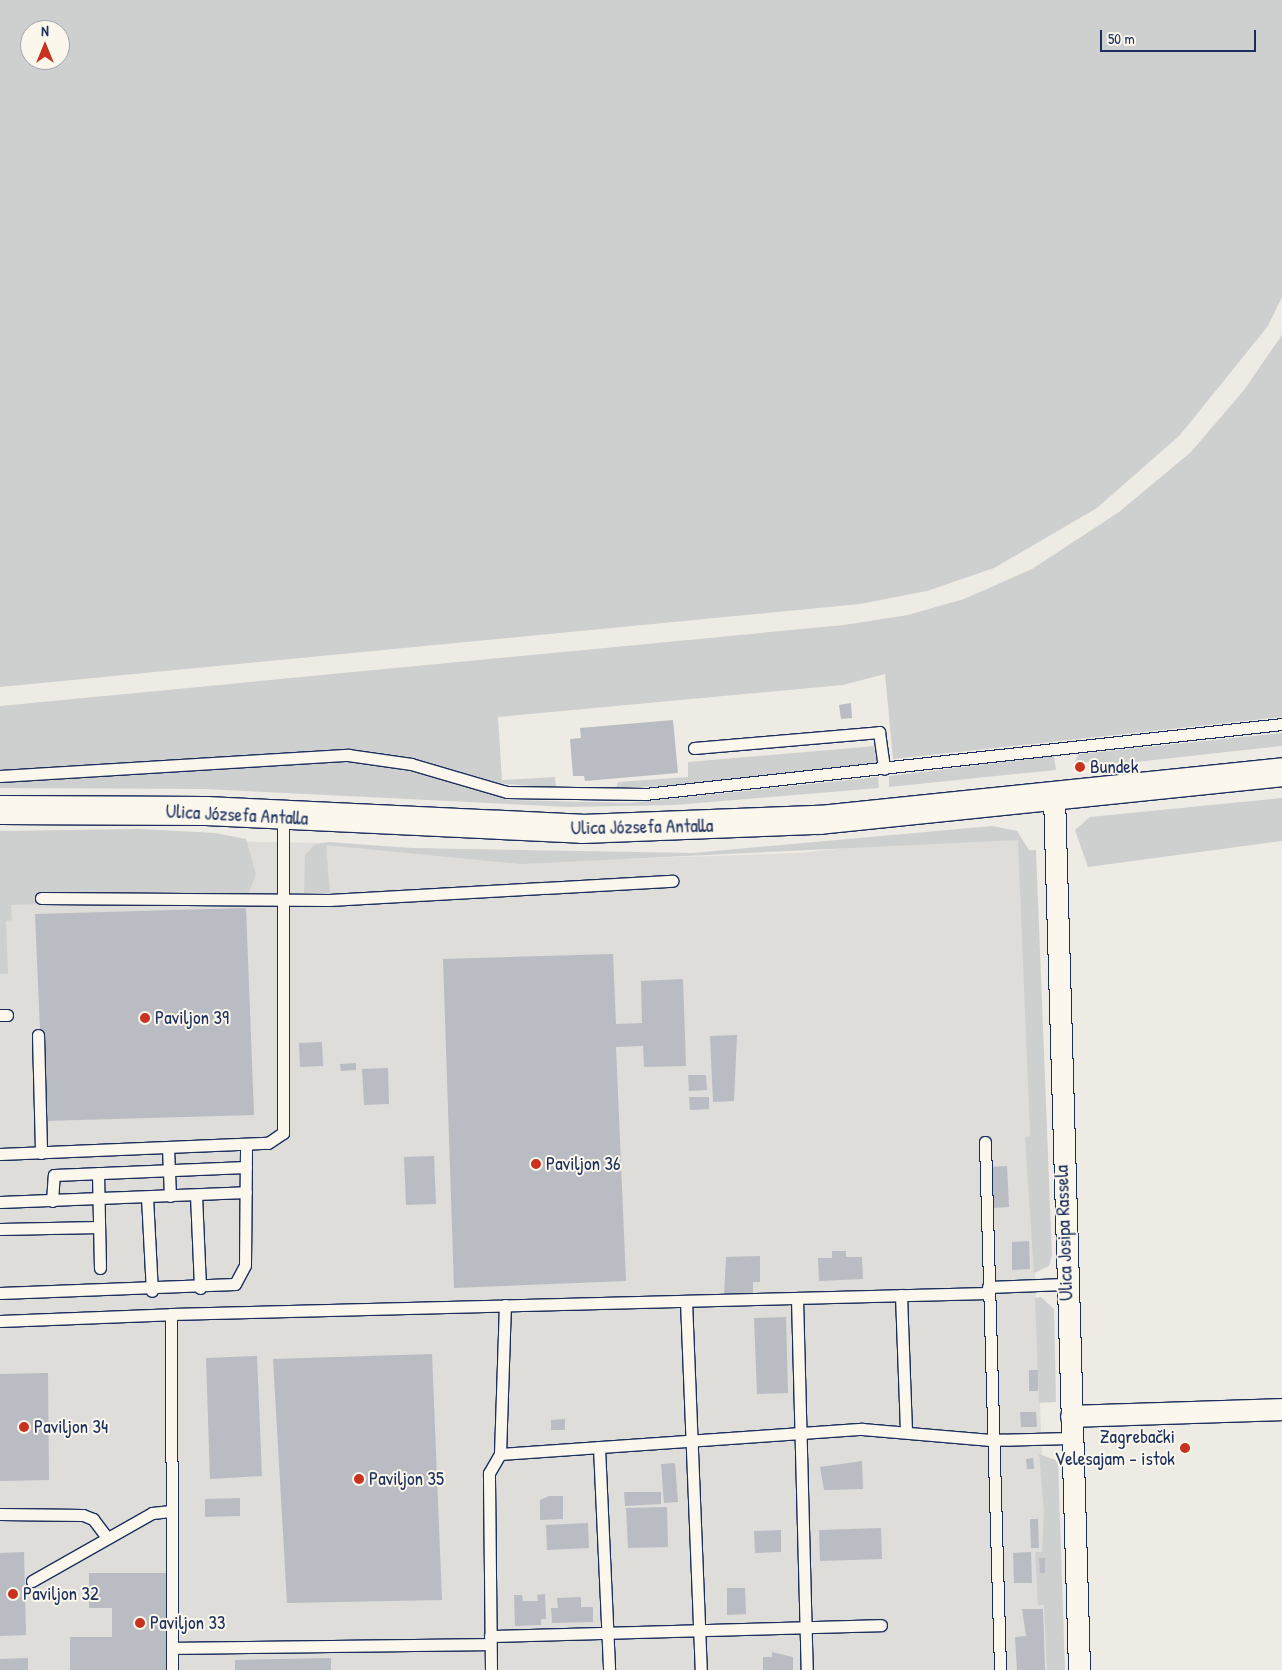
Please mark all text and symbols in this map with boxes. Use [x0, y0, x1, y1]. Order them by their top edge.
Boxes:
north arrow [20, 20, 70, 70]
scale bar [1102, 20, 1258, 52]
text: N [41, 21, 49, 40]
text: 50 m [1108, 28, 1135, 49]
place label: Bundek [1090, 756, 1139, 778]
marker: Bundek [1074, 761, 1086, 773]
street label: Ulica Józsefa Antalla [165, 800, 309, 830]
street label: Ulica Józsefa Antalla [570, 814, 714, 840]
place label: Paviljon 39 [155, 1007, 229, 1029]
marker: Paviljon 39 [139, 1012, 151, 1024]
place label: Paviljon 36 [546, 1153, 621, 1175]
marker: Paviljon 36 [530, 1158, 542, 1170]
street label: Ulica Josipa Rassela [1050, 1165, 1078, 1301]
place label: Paviljon 34 [34, 1416, 108, 1438]
marker: Paviljon 34 [18, 1421, 30, 1433]
place label: Zagrebački Velesajam - istok [1054, 1426, 1175, 1470]
marker: Zagrebački Velesajam - istok [1179, 1442, 1191, 1454]
place label: Paviljon 35 [369, 1468, 444, 1490]
marker: Paviljon 35 [353, 1473, 365, 1485]
place label: Paviljon 32 [23, 1583, 99, 1605]
marker: Paviljon 32 [7, 1588, 19, 1600]
place label: Paviljon 33 [150, 1612, 226, 1634]
marker: Paviljon 33 [134, 1617, 146, 1629]

